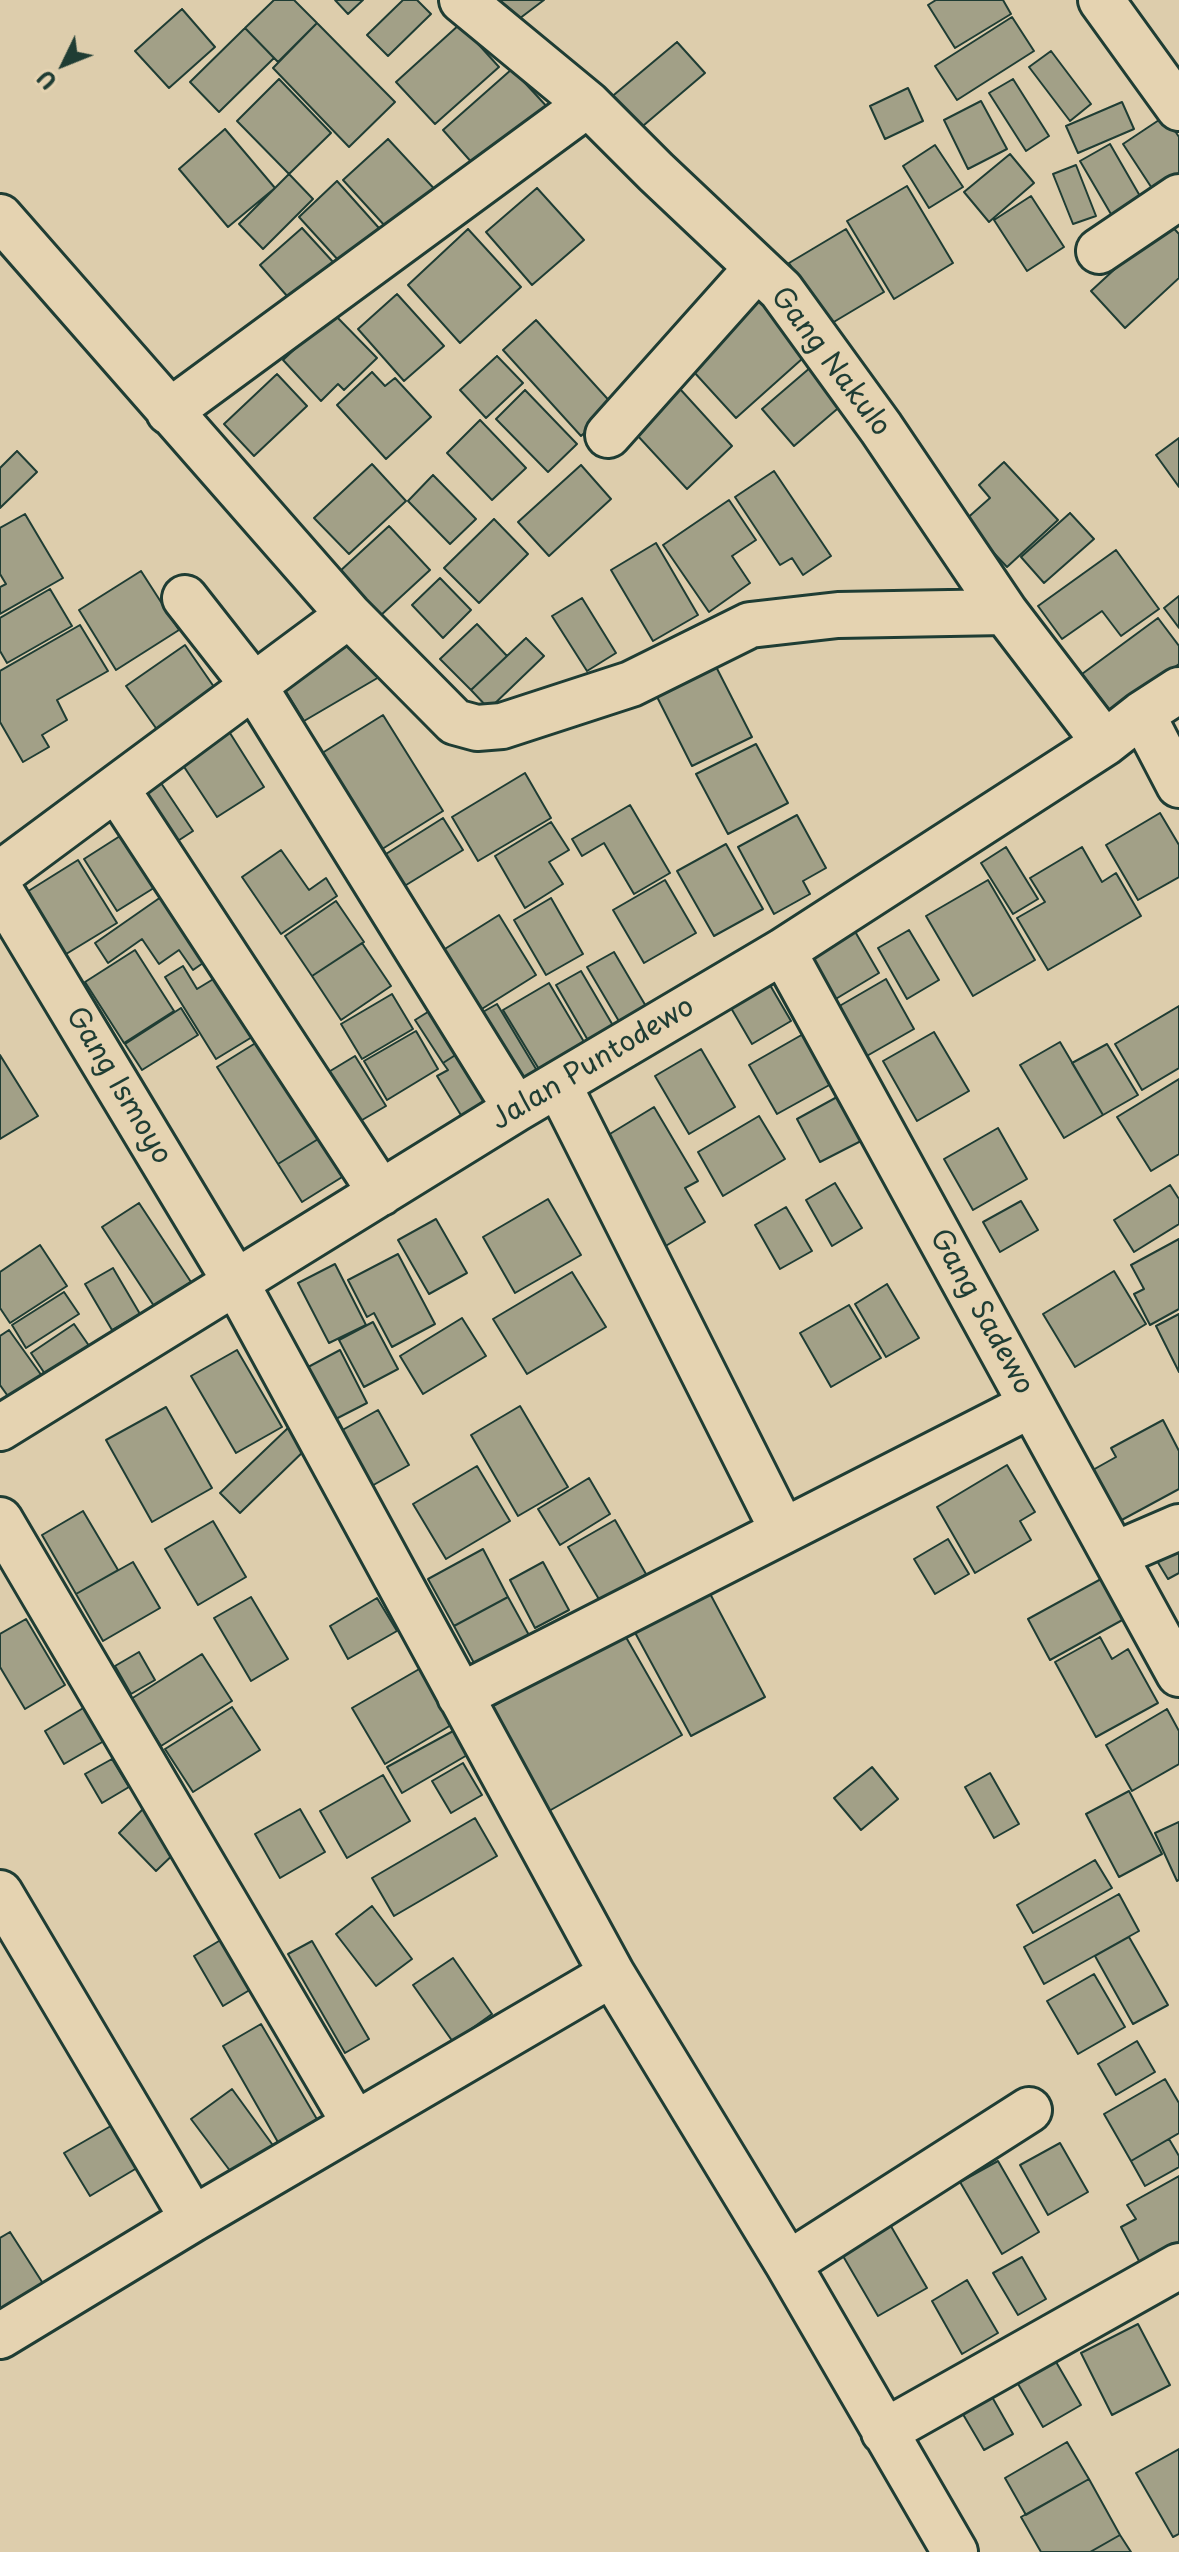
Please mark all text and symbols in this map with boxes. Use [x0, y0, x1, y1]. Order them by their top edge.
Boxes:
north arrow [24, 24, 104, 104]
text: U [28, 63, 64, 98]
street label: Gang Nakulo [763, 281, 897, 443]
street label: Jalan Puntodewo [486, 990, 700, 1138]
street label: Gang Ismoyo [58, 1001, 178, 1171]
street label: Gang Sadewo [922, 1224, 1040, 1400]

